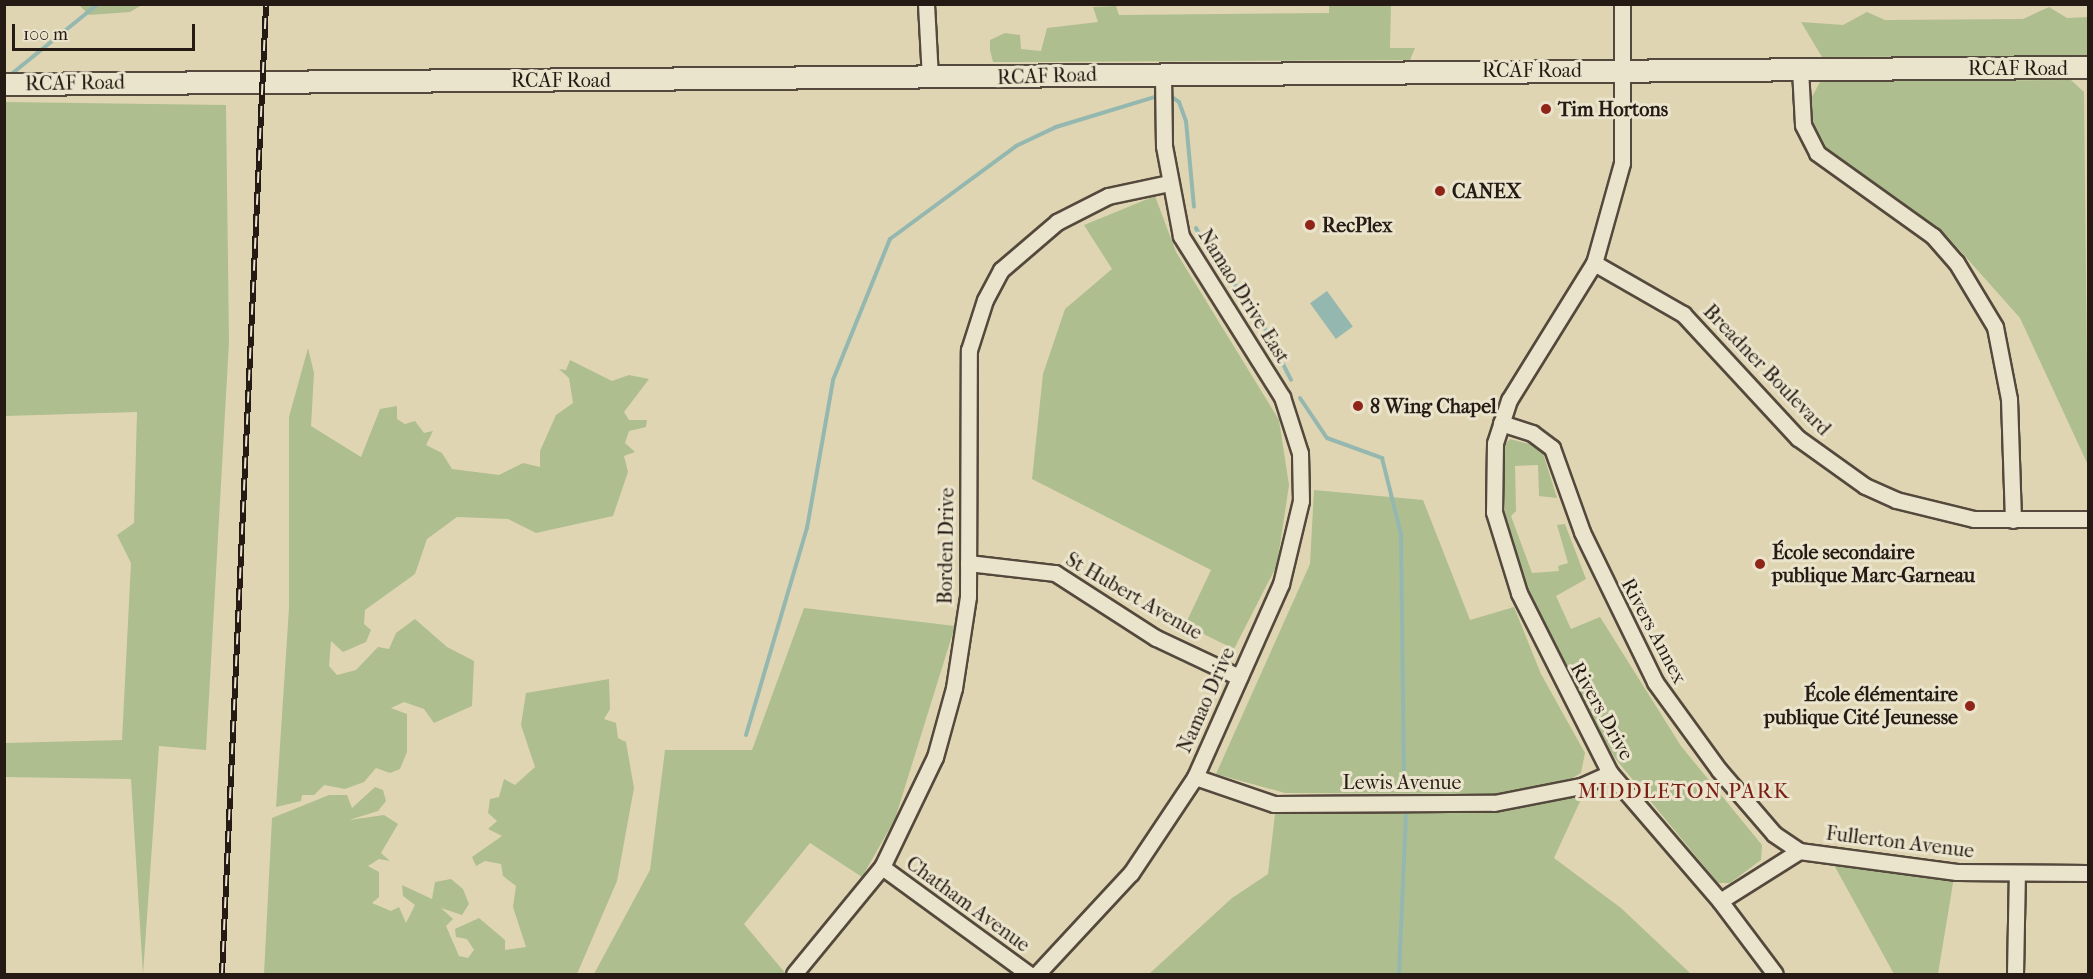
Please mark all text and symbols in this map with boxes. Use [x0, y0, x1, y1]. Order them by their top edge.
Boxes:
scale bar [15, 12, 198, 50]
text: 100 m [23, 24, 68, 45]
street label: RCAF Road [1968, 56, 2068, 80]
street label: RCAF Road [1482, 58, 1582, 82]
street label: RCAF Road [997, 62, 1097, 90]
street label: RCAF Road [511, 68, 611, 92]
street label: RCAF Road [25, 70, 125, 96]
place label: Tim Hortons [1558, 97, 1668, 121]
marker: Tim Hortons [1539, 102, 1553, 116]
place label: CANEX [1452, 179, 1521, 203]
marker: CANEX [1433, 184, 1447, 198]
place label: RecPlex [1322, 213, 1392, 237]
marker: RecPlex [1303, 218, 1317, 232]
street label: Namao Drive East [1193, 225, 1295, 367]
street label: Breadner Boulevard [1698, 299, 1836, 441]
place label: 8 Wing Chapel [1370, 394, 1496, 418]
marker: 8 Wing Chapel [1351, 399, 1365, 413]
street label: Borden Drive [933, 487, 959, 605]
place label: École secondaire publique Marc-Garneau [1772, 540, 1975, 587]
street label: St Hubert Avenue [1062, 547, 1206, 645]
marker: École secondaire publique Marc-Garneau [1753, 557, 1767, 571]
street label: Rivers Annex [1616, 574, 1692, 688]
street label: Namao Drive [1172, 643, 1240, 757]
street label: Rivers Drive [1565, 658, 1639, 764]
place label: École élémentaire publique Cité Jeunesse [1764, 682, 1958, 729]
marker: École élémentaire publique Cité Jeunesse [1963, 699, 1977, 713]
street label: Lewis Avenue [1343, 770, 1461, 794]
district label: MIDDLETON PARK [1578, 778, 1790, 804]
street label: Fullerton Avenue [1825, 821, 1975, 863]
street label: Chatham Avenue [901, 851, 1035, 957]

